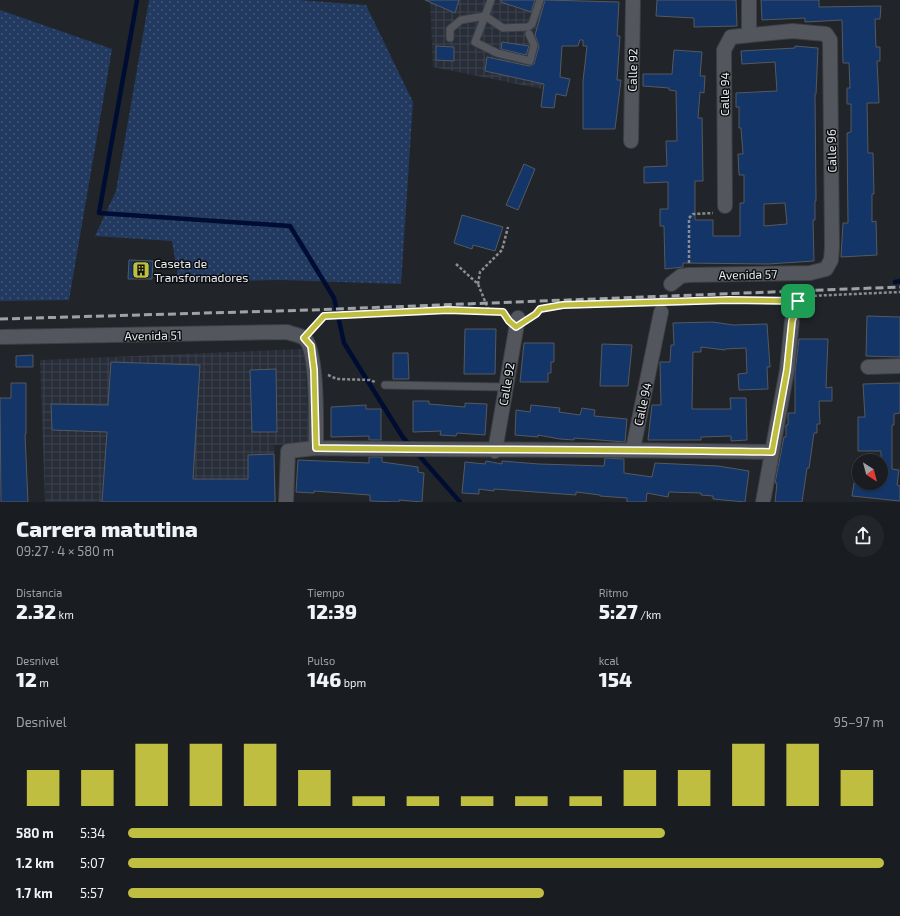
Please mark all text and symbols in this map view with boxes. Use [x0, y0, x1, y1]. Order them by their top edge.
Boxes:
street label: Calle 92 [625, 48, 639, 92]
street label: Calle 94 [717, 72, 731, 116]
street label: Calle 96 [824, 129, 838, 173]
place label: Caseta de Transformadores [154, 256, 248, 284]
building icon: Caseta de Transformadores [131, 260, 151, 280]
street label: Avenida 57 [719, 266, 777, 282]
pin [781, 284, 815, 318]
icon: arrive [787, 290, 809, 312]
street label: Avenida 51 [124, 328, 182, 342]
street label: Calle 92 [495, 361, 517, 407]
street label: Calle 94 [631, 381, 653, 427]
north arrow [852, 454, 888, 490]
map controls [852, 454, 888, 490]
text: Carrera matutina [16, 515, 198, 541]
button: share [842, 515, 884, 557]
text: 09:27 · 4 × 580 m [16, 543, 114, 559]
text: Distancia [16, 586, 62, 599]
text: Tiempo [307, 586, 345, 599]
text: Ritmo [599, 586, 628, 599]
text: 2.32 [16, 599, 56, 623]
text: 12:39 [307, 599, 357, 623]
text: 5:27 [599, 599, 638, 623]
text: km [56, 608, 74, 621]
text: /km [638, 608, 661, 621]
text: Desnivel [16, 654, 59, 667]
text: Pulso [307, 654, 335, 667]
text: kcal [599, 654, 619, 667]
text: 12 [16, 667, 37, 691]
text: 146 [307, 667, 341, 691]
text: 154 [599, 667, 632, 691]
text: m [37, 676, 49, 689]
text: bpm [341, 676, 366, 689]
text: Desnivel [16, 714, 67, 730]
text: 95–97 m [834, 714, 884, 730]
text: 580 m [16, 825, 54, 841]
text: 5:34 [80, 825, 105, 841]
text: 1.2 km [16, 855, 54, 871]
text: 5:07 [80, 855, 105, 871]
text: 1.7 km [16, 885, 53, 901]
text: 5:57 [80, 885, 104, 901]

